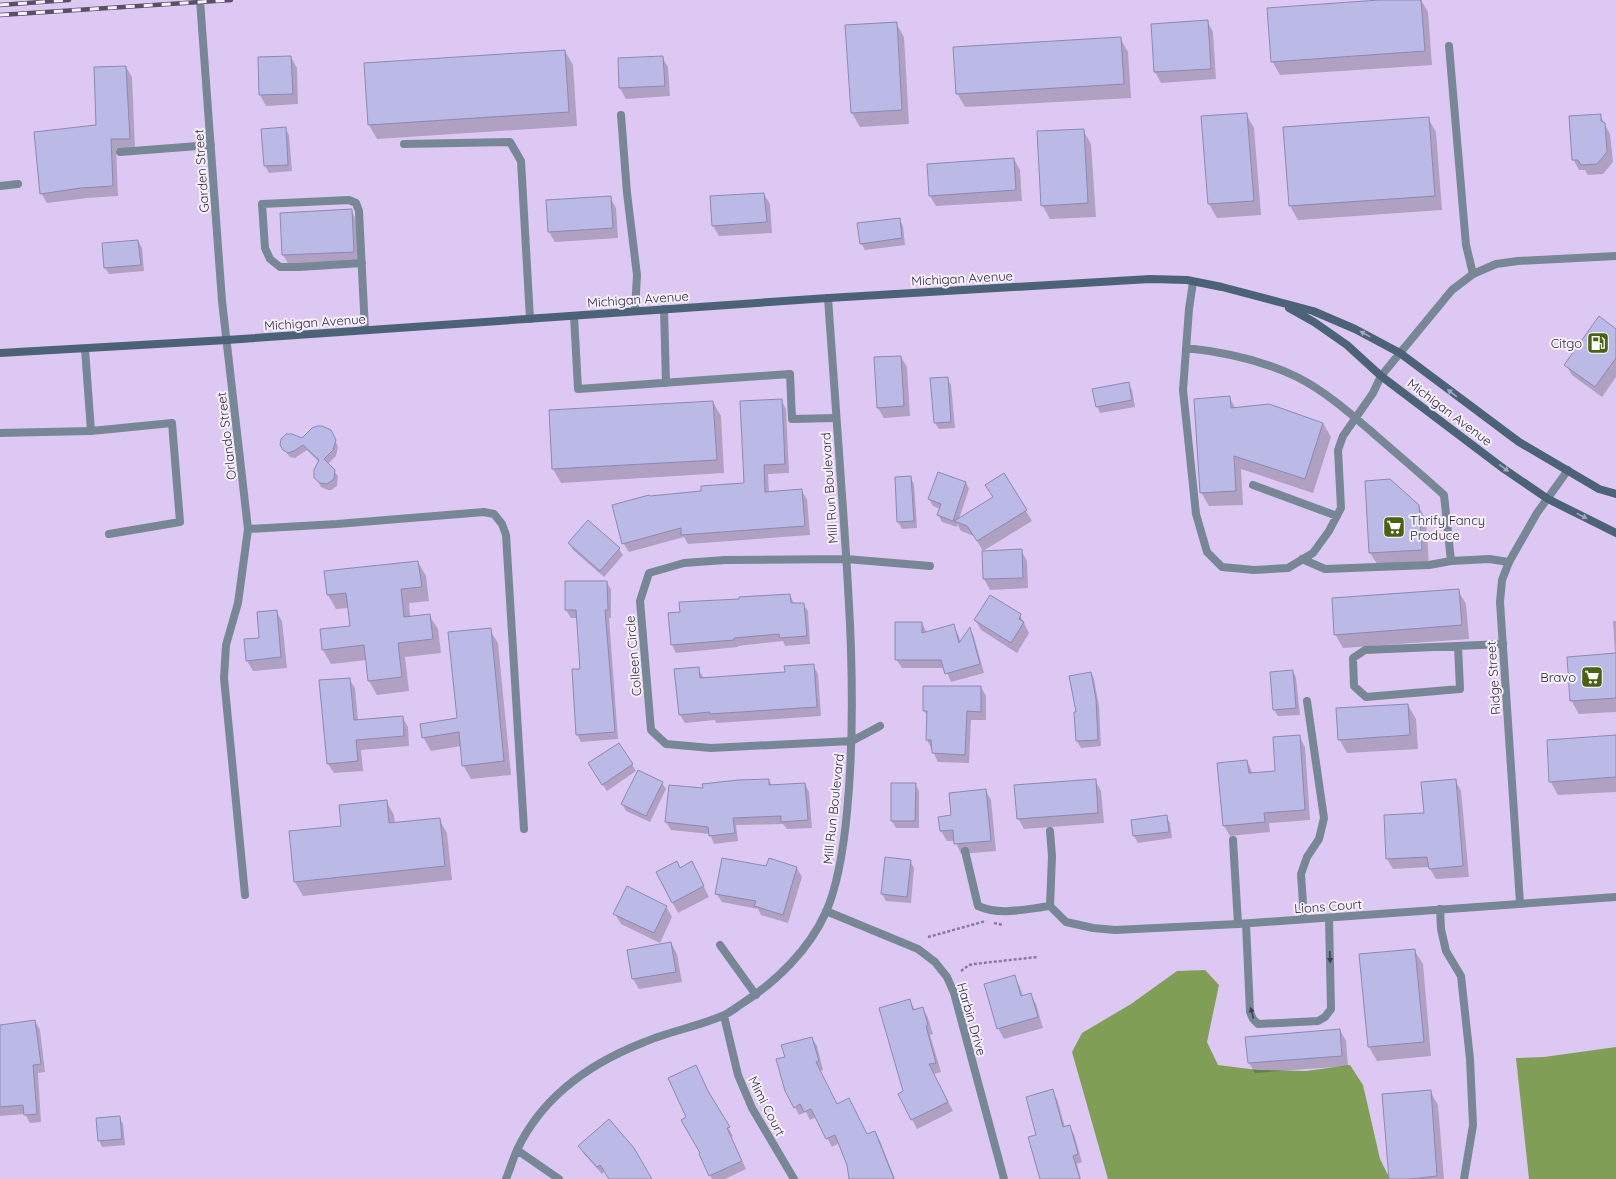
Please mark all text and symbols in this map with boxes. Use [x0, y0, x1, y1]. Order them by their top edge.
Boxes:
street label: Garden Street [190, 129, 212, 213]
street label: Michigan Avenue [911, 267, 1013, 289]
street label: Michigan Avenue [587, 287, 689, 311]
street label: Michigan Avenue [264, 310, 366, 334]
fuel station icon: Citgo [1585, 330, 1611, 356]
one-way arrow [1360, 331, 1371, 338]
place label: Citgo [1551, 335, 1582, 351]
street label: Michigan Avenue [1404, 375, 1496, 449]
one-way arrow [1446, 389, 1457, 397]
street label: Orlando Street [213, 391, 239, 481]
street label: Mill Run Boulevard [817, 432, 841, 544]
one-way arrow [1498, 464, 1509, 472]
place label: Thrify Fancy Produce [1410, 512, 1485, 543]
one-way arrow [1576, 513, 1587, 519]
supermarket icon: Thrify Fancy Produce [1381, 514, 1407, 540]
street label: Colleen Circle [622, 615, 644, 697]
street label: Ridge Street [1482, 641, 1504, 715]
supermarket icon: Bravo [1579, 664, 1605, 690]
place label: Bravo [1540, 669, 1576, 685]
street label: Mill Run Boulevard [819, 753, 847, 865]
street label: Lions Court [1294, 896, 1362, 916]
one-way arrow [1326, 951, 1333, 963]
street label: Harbin Drive [954, 981, 990, 1057]
one-way arrow [1248, 1007, 1254, 1020]
street label: Mimi Court [745, 1073, 789, 1139]

